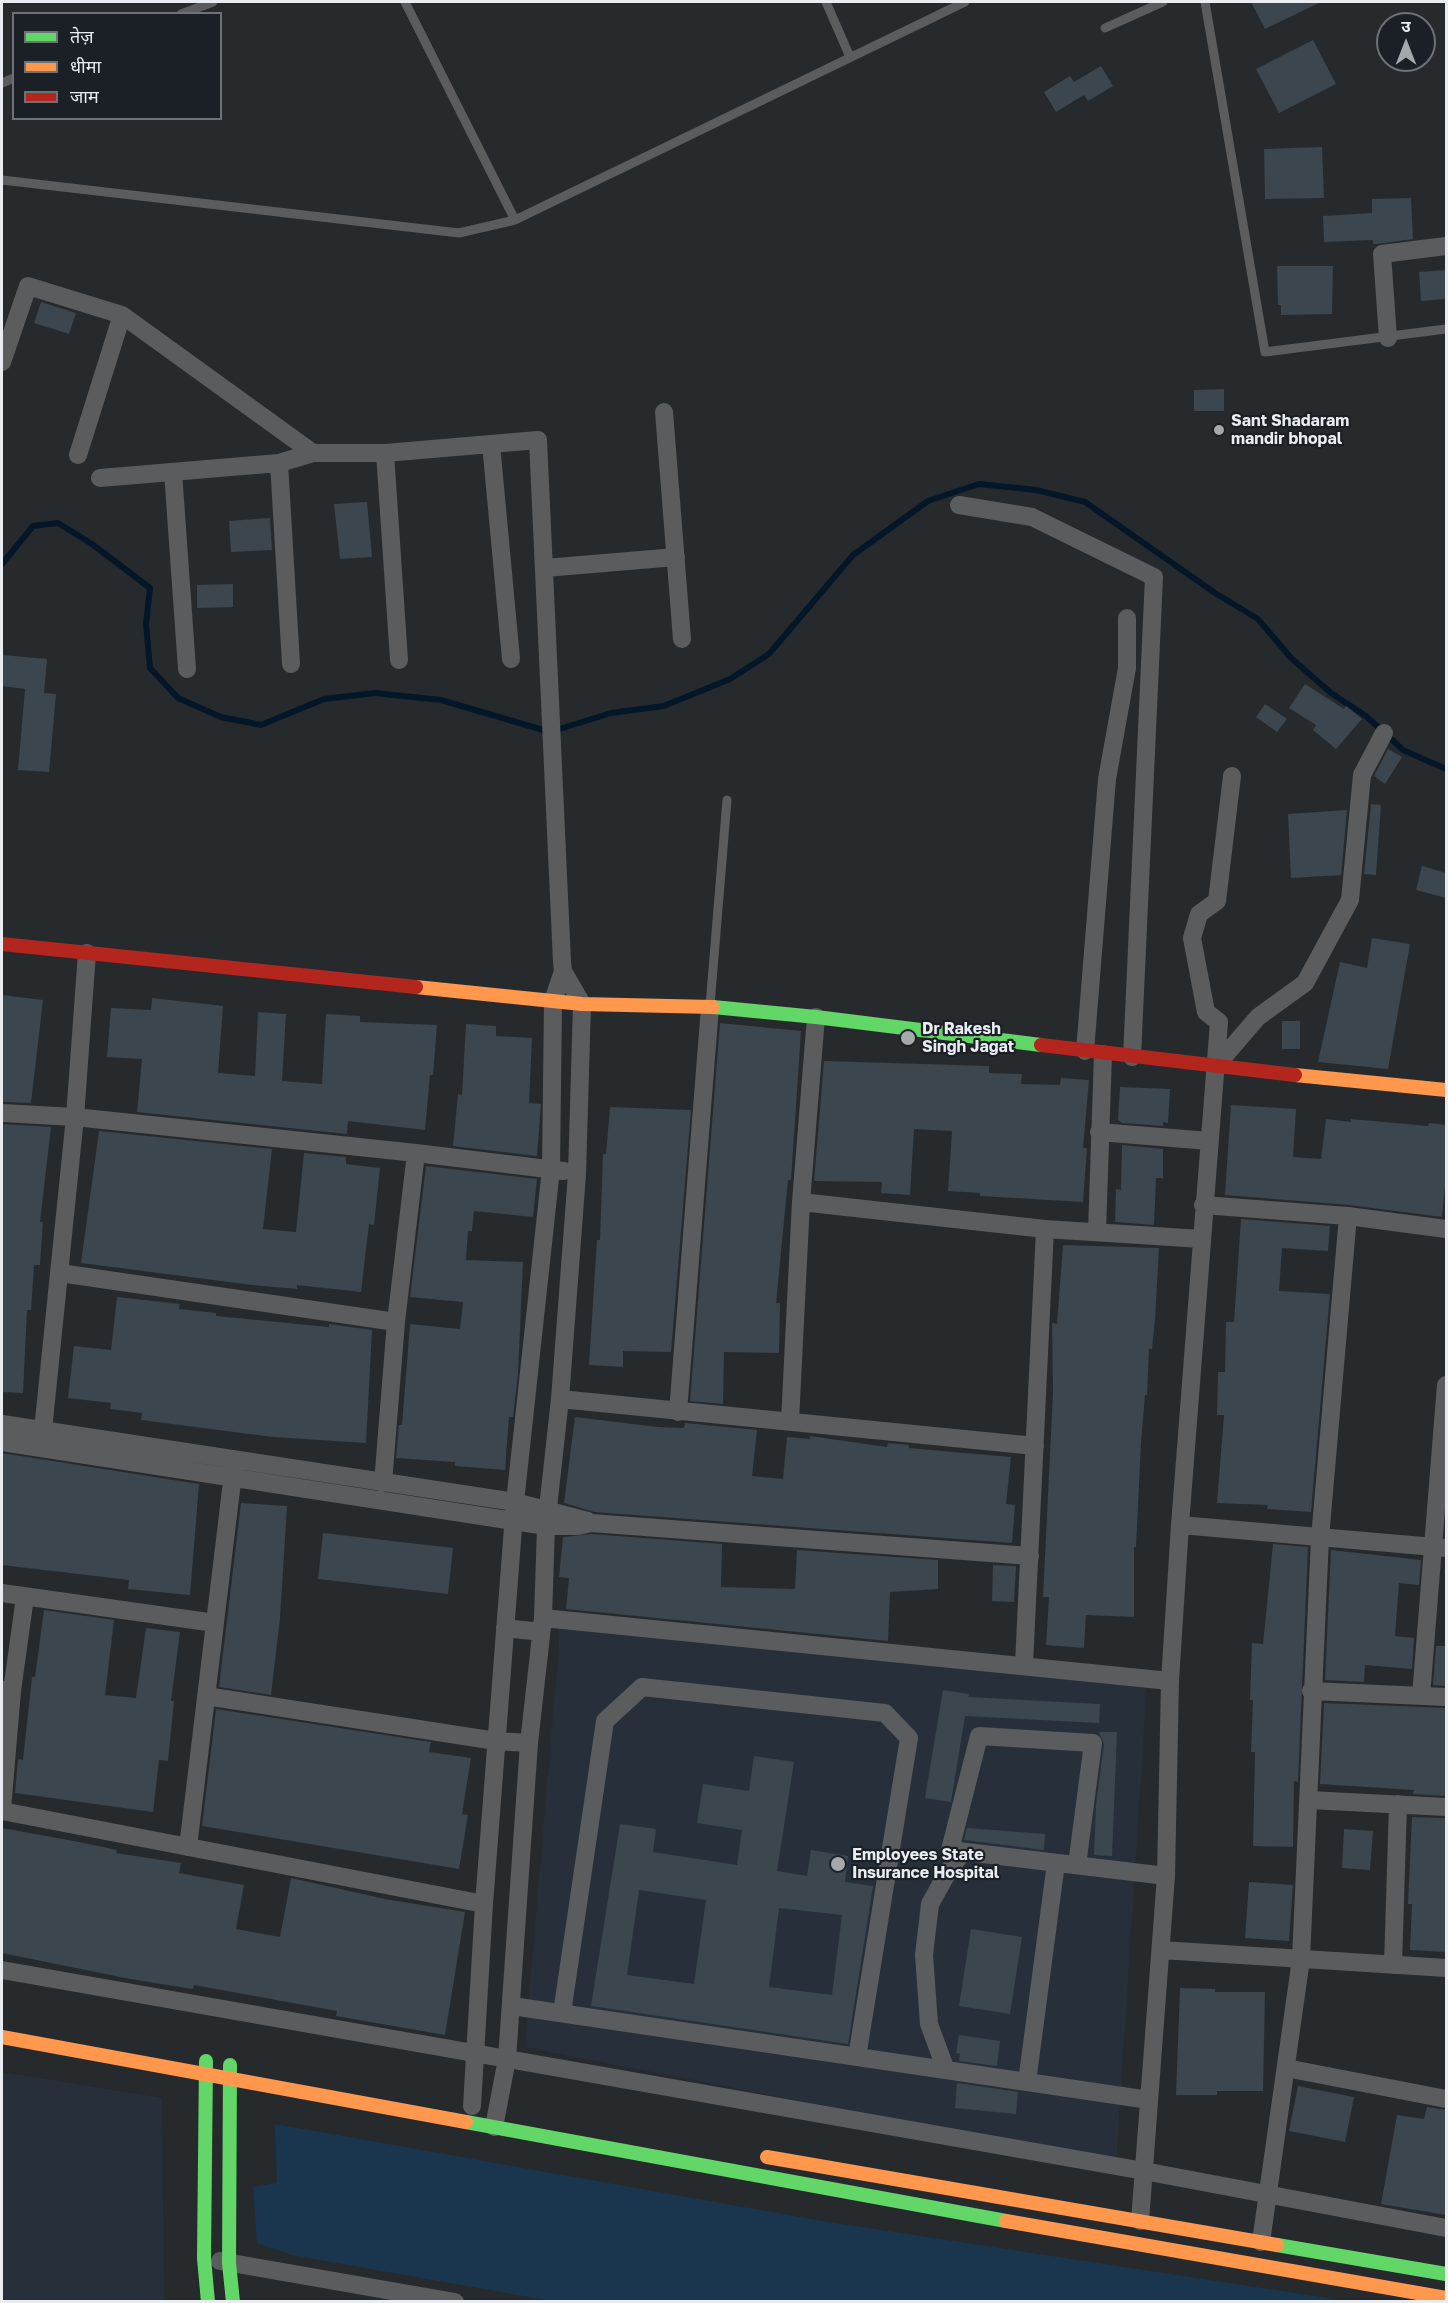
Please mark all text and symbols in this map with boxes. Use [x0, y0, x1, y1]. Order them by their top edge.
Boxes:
legend [12, 12, 222, 120]
north arrow [1376, 12, 1436, 72]
text: उ [1401, 16, 1411, 36]
text: तेज़ [70, 25, 94, 47]
text: धीमा [70, 55, 101, 77]
text: जाम [70, 85, 99, 107]
place label: Sant Shadaram mandir bhopal [1231, 411, 1349, 449]
marker: Sant Shadaram mandir bhopal [1212, 423, 1226, 437]
place label: Dr Rakesh Singh Jagat [922, 1019, 1014, 1057]
marker: Dr Rakesh Singh Jagat [899, 1029, 917, 1047]
place label: Employees State Insurance Hospital [852, 1845, 999, 1883]
marker: Employees State Insurance Hospital [829, 1855, 847, 1873]

